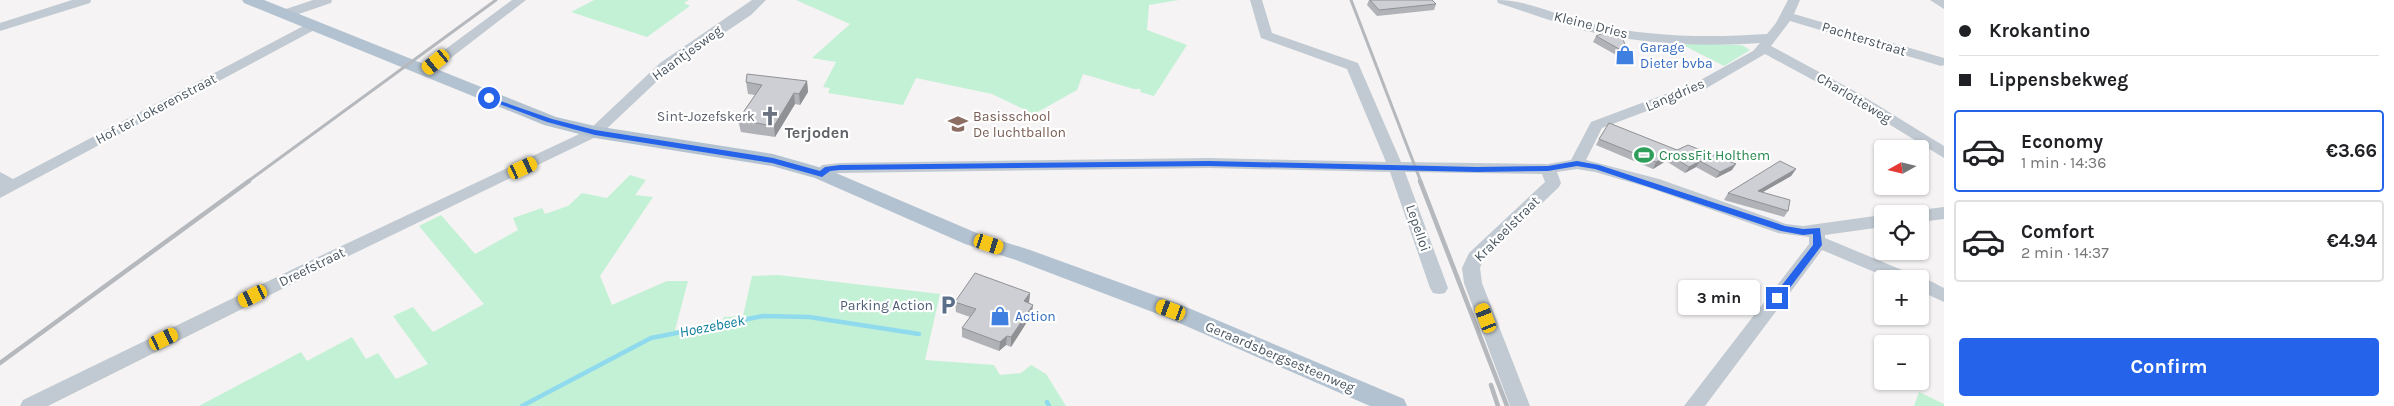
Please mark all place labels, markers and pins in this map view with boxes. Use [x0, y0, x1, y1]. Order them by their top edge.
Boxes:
place label: Garage Dieter bvba [1640, 39, 1713, 72]
shop icon: Garage Dieter bvba [1614, 44, 1636, 66]
church icon: Sint-Jozefskerk [759, 105, 781, 127]
place label: Sint-Jozefskerk [657, 108, 755, 125]
place label: Basisschool De luchtballon [973, 108, 1066, 141]
school or university icon: Basisschool De luchtballon [947, 113, 969, 135]
sports icon: CrossFit Holthem [1633, 144, 1655, 166]
place label: CrossFit Holthem [1659, 147, 1770, 164]
parking icon: Parking Action [937, 294, 959, 316]
place label: Parking Action [840, 297, 933, 314]
shop icon: Action [989, 305, 1011, 327]
place label: Action [1015, 308, 1056, 325]

